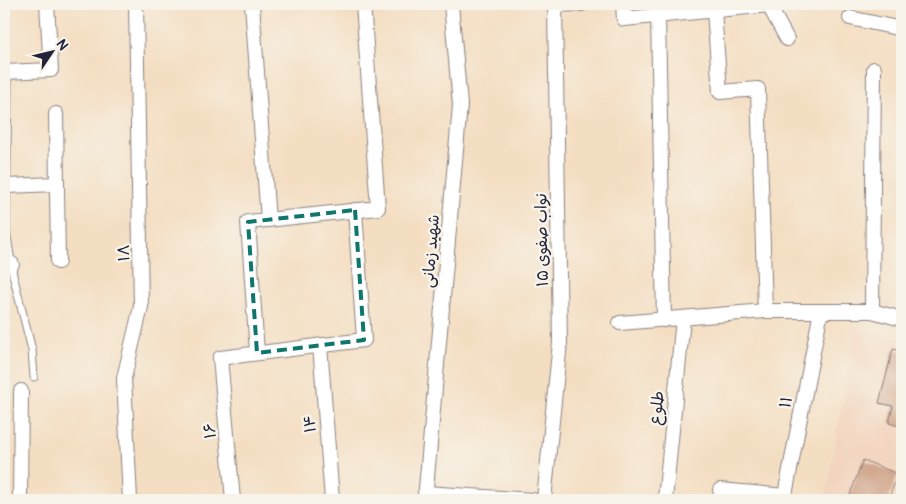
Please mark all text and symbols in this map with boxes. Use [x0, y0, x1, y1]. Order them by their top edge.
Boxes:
north arrow [28, 28, 78, 78]
text: N [53, 36, 72, 54]
street label: نواب صفوی ۱۵ [531, 193, 553, 287]
street label: شهید زمانی [418, 214, 444, 289]
street label: ۱۸ [114, 244, 134, 262]
street label: طلوع [645, 390, 670, 426]
street label: ۱۱ [775, 395, 797, 410]
street label: ۱۴ [299, 414, 321, 434]
street label: ۱۶ [199, 422, 221, 440]

